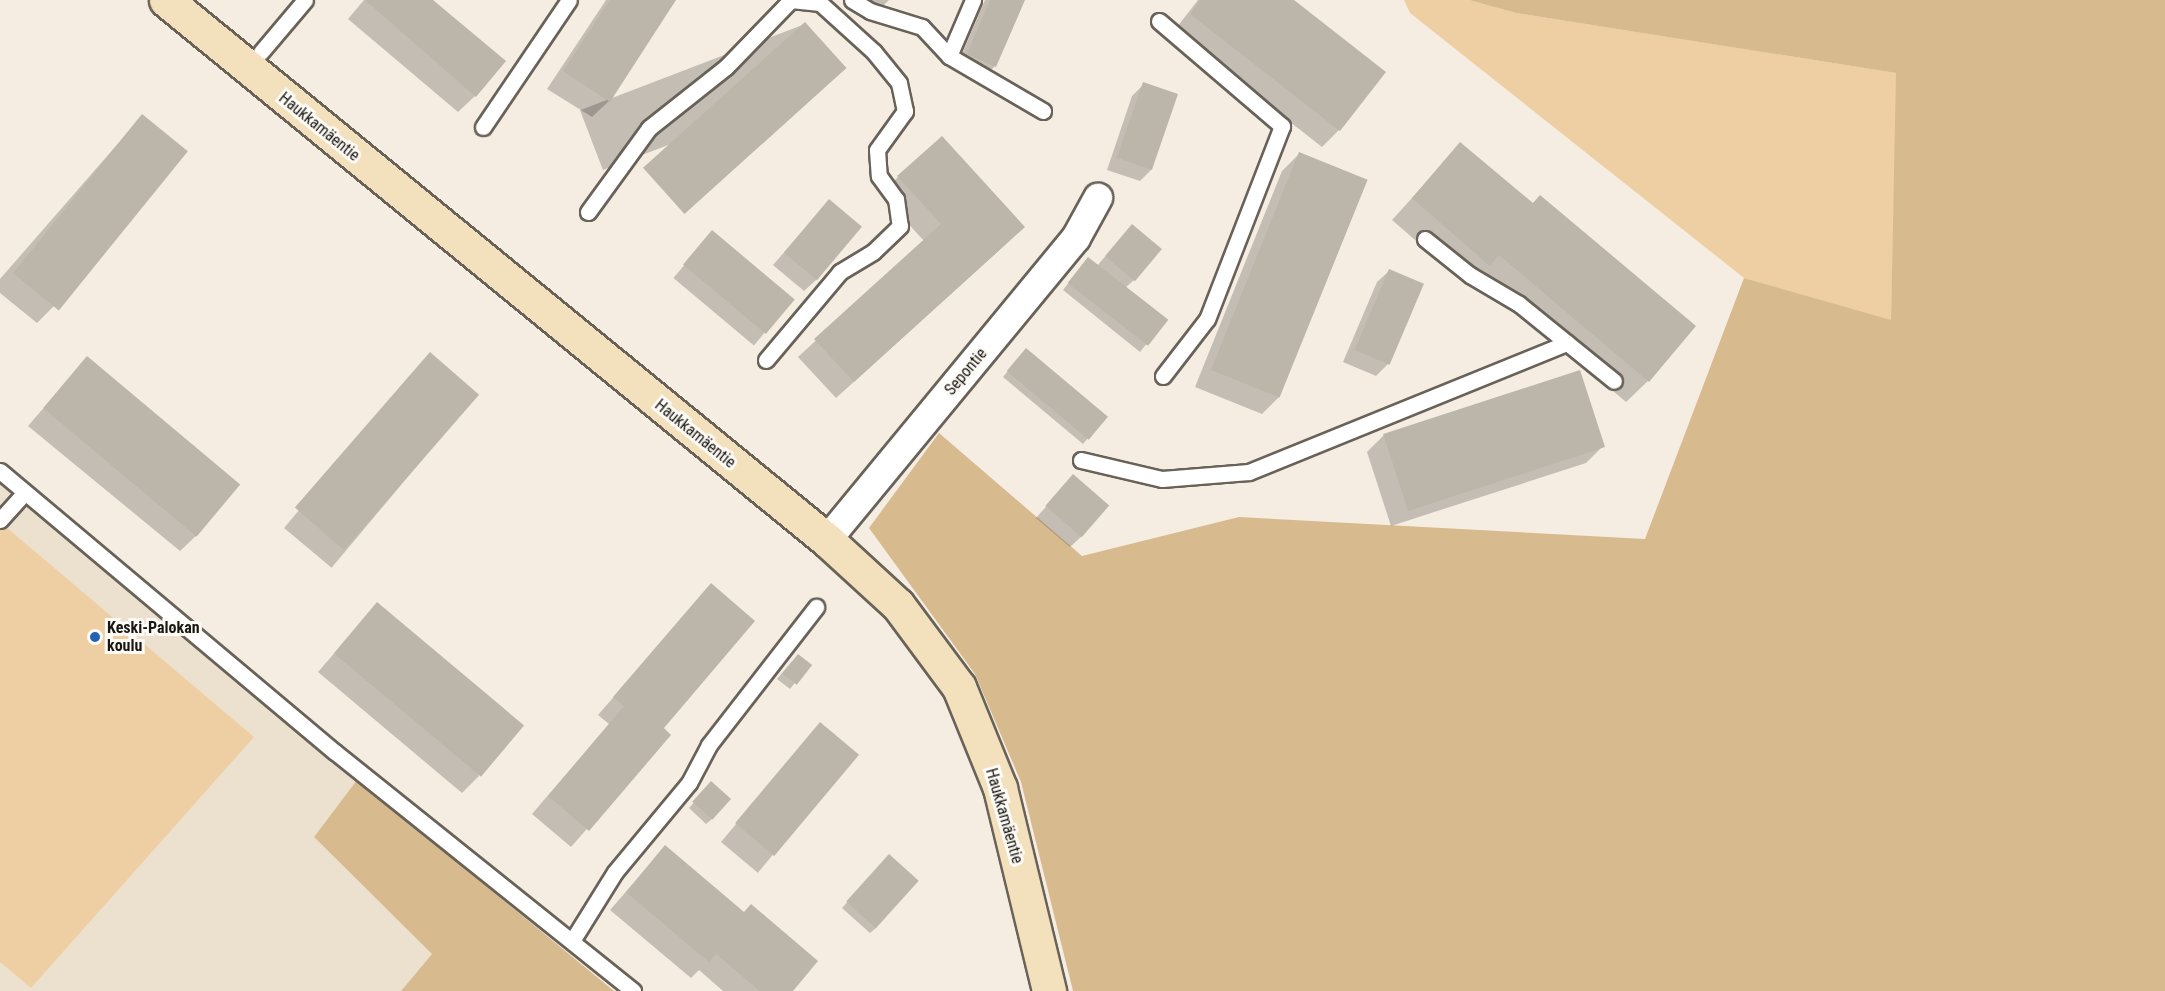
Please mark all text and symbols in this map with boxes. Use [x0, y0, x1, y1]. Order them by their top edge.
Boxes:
street label: Haukkamäentie [275, 89, 363, 165]
street label: Sepontie [941, 345, 991, 399]
street label: Haukkamäentie [651, 396, 739, 472]
place label: Keski-Palokan koulu [107, 618, 200, 656]
marker: Keski-Palokan koulu [88, 630, 102, 644]
street label: Haukkamäentie [981, 766, 1027, 866]

